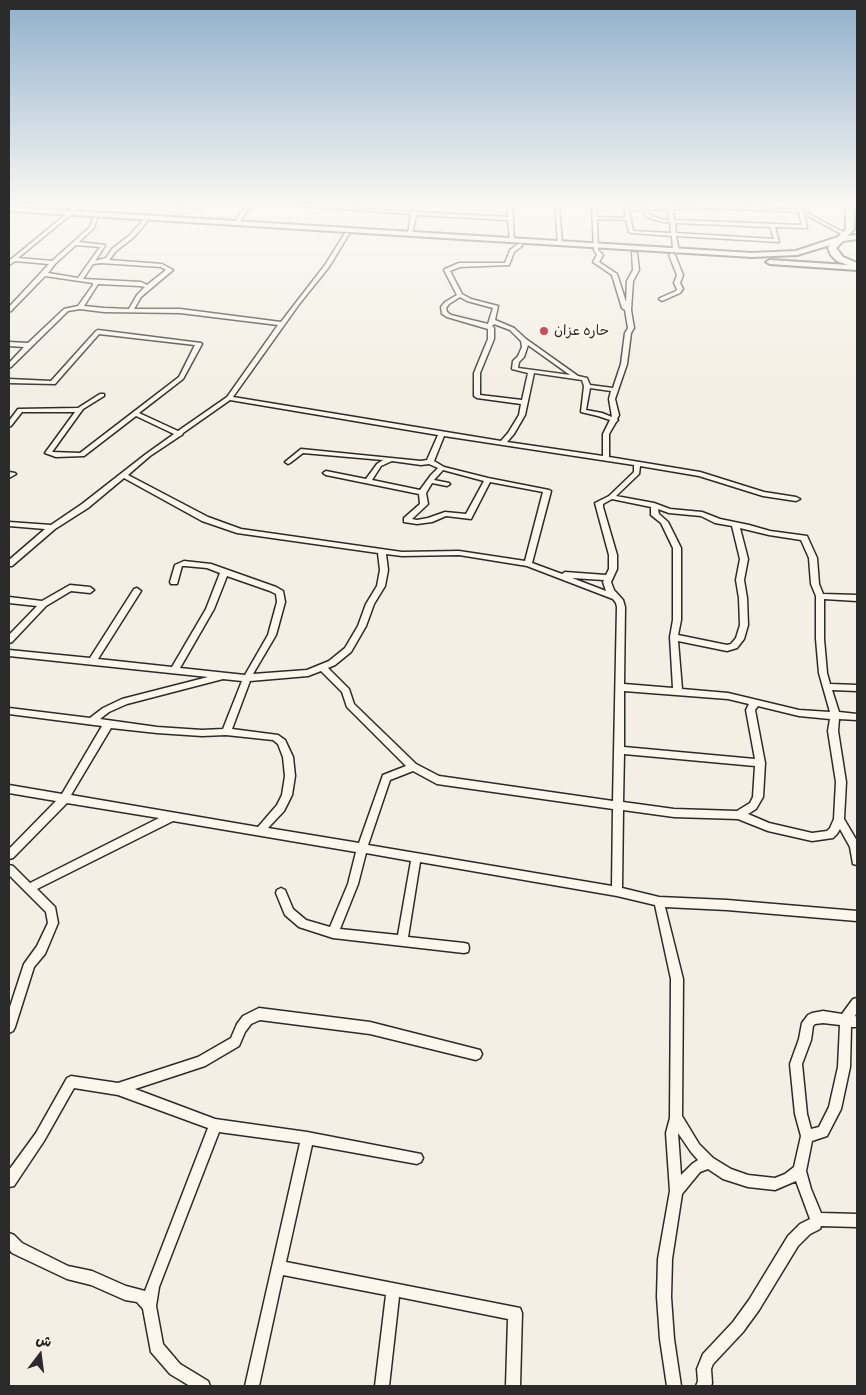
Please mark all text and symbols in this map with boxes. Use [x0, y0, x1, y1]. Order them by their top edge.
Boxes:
place label: حاره عزان [554, 323, 609, 339]
marker: حاره عزان [538, 325, 550, 337]
text: ش [34, 1329, 54, 1351]
north arrow [15, 1330, 65, 1380]

